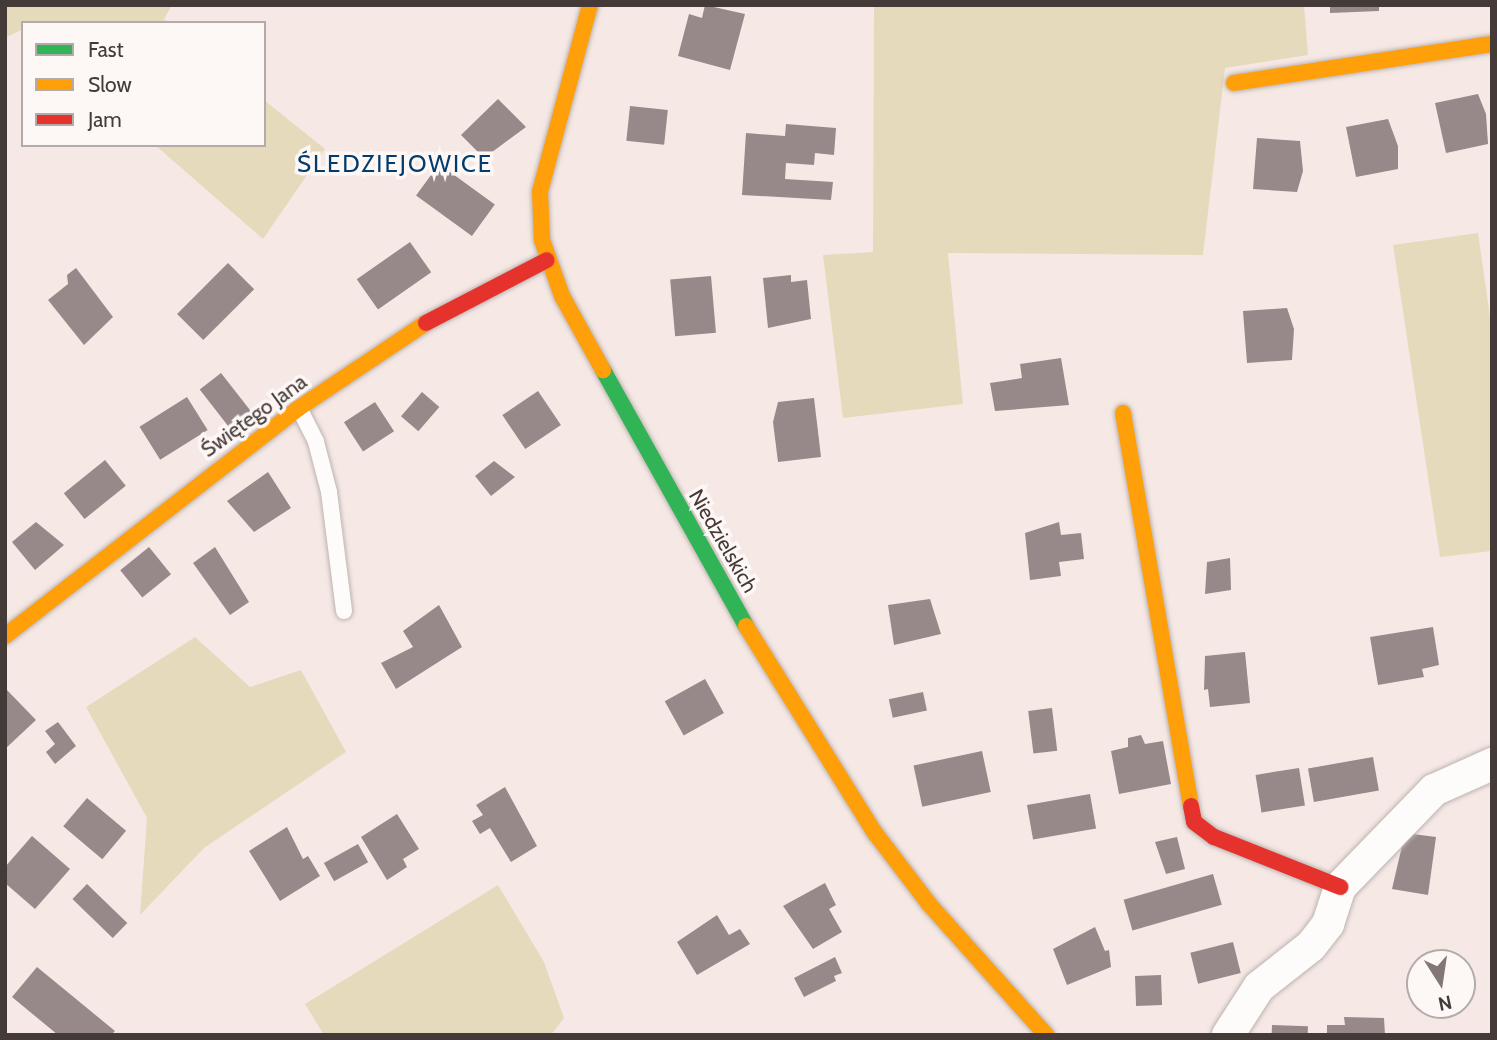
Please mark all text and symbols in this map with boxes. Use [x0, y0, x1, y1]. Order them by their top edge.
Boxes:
legend [21, 21, 266, 147]
text: Fast [88, 37, 124, 62]
text: Slow [88, 72, 132, 97]
text: Jam [88, 107, 122, 132]
district label: ŚLEDZIEJOWICE [299, 150, 491, 178]
street label: Świętego Jana [196, 369, 312, 463]
street label: Niedzielskich [683, 485, 763, 597]
north arrow [1406, 949, 1476, 1019]
text: N [1436, 990, 1454, 1016]

